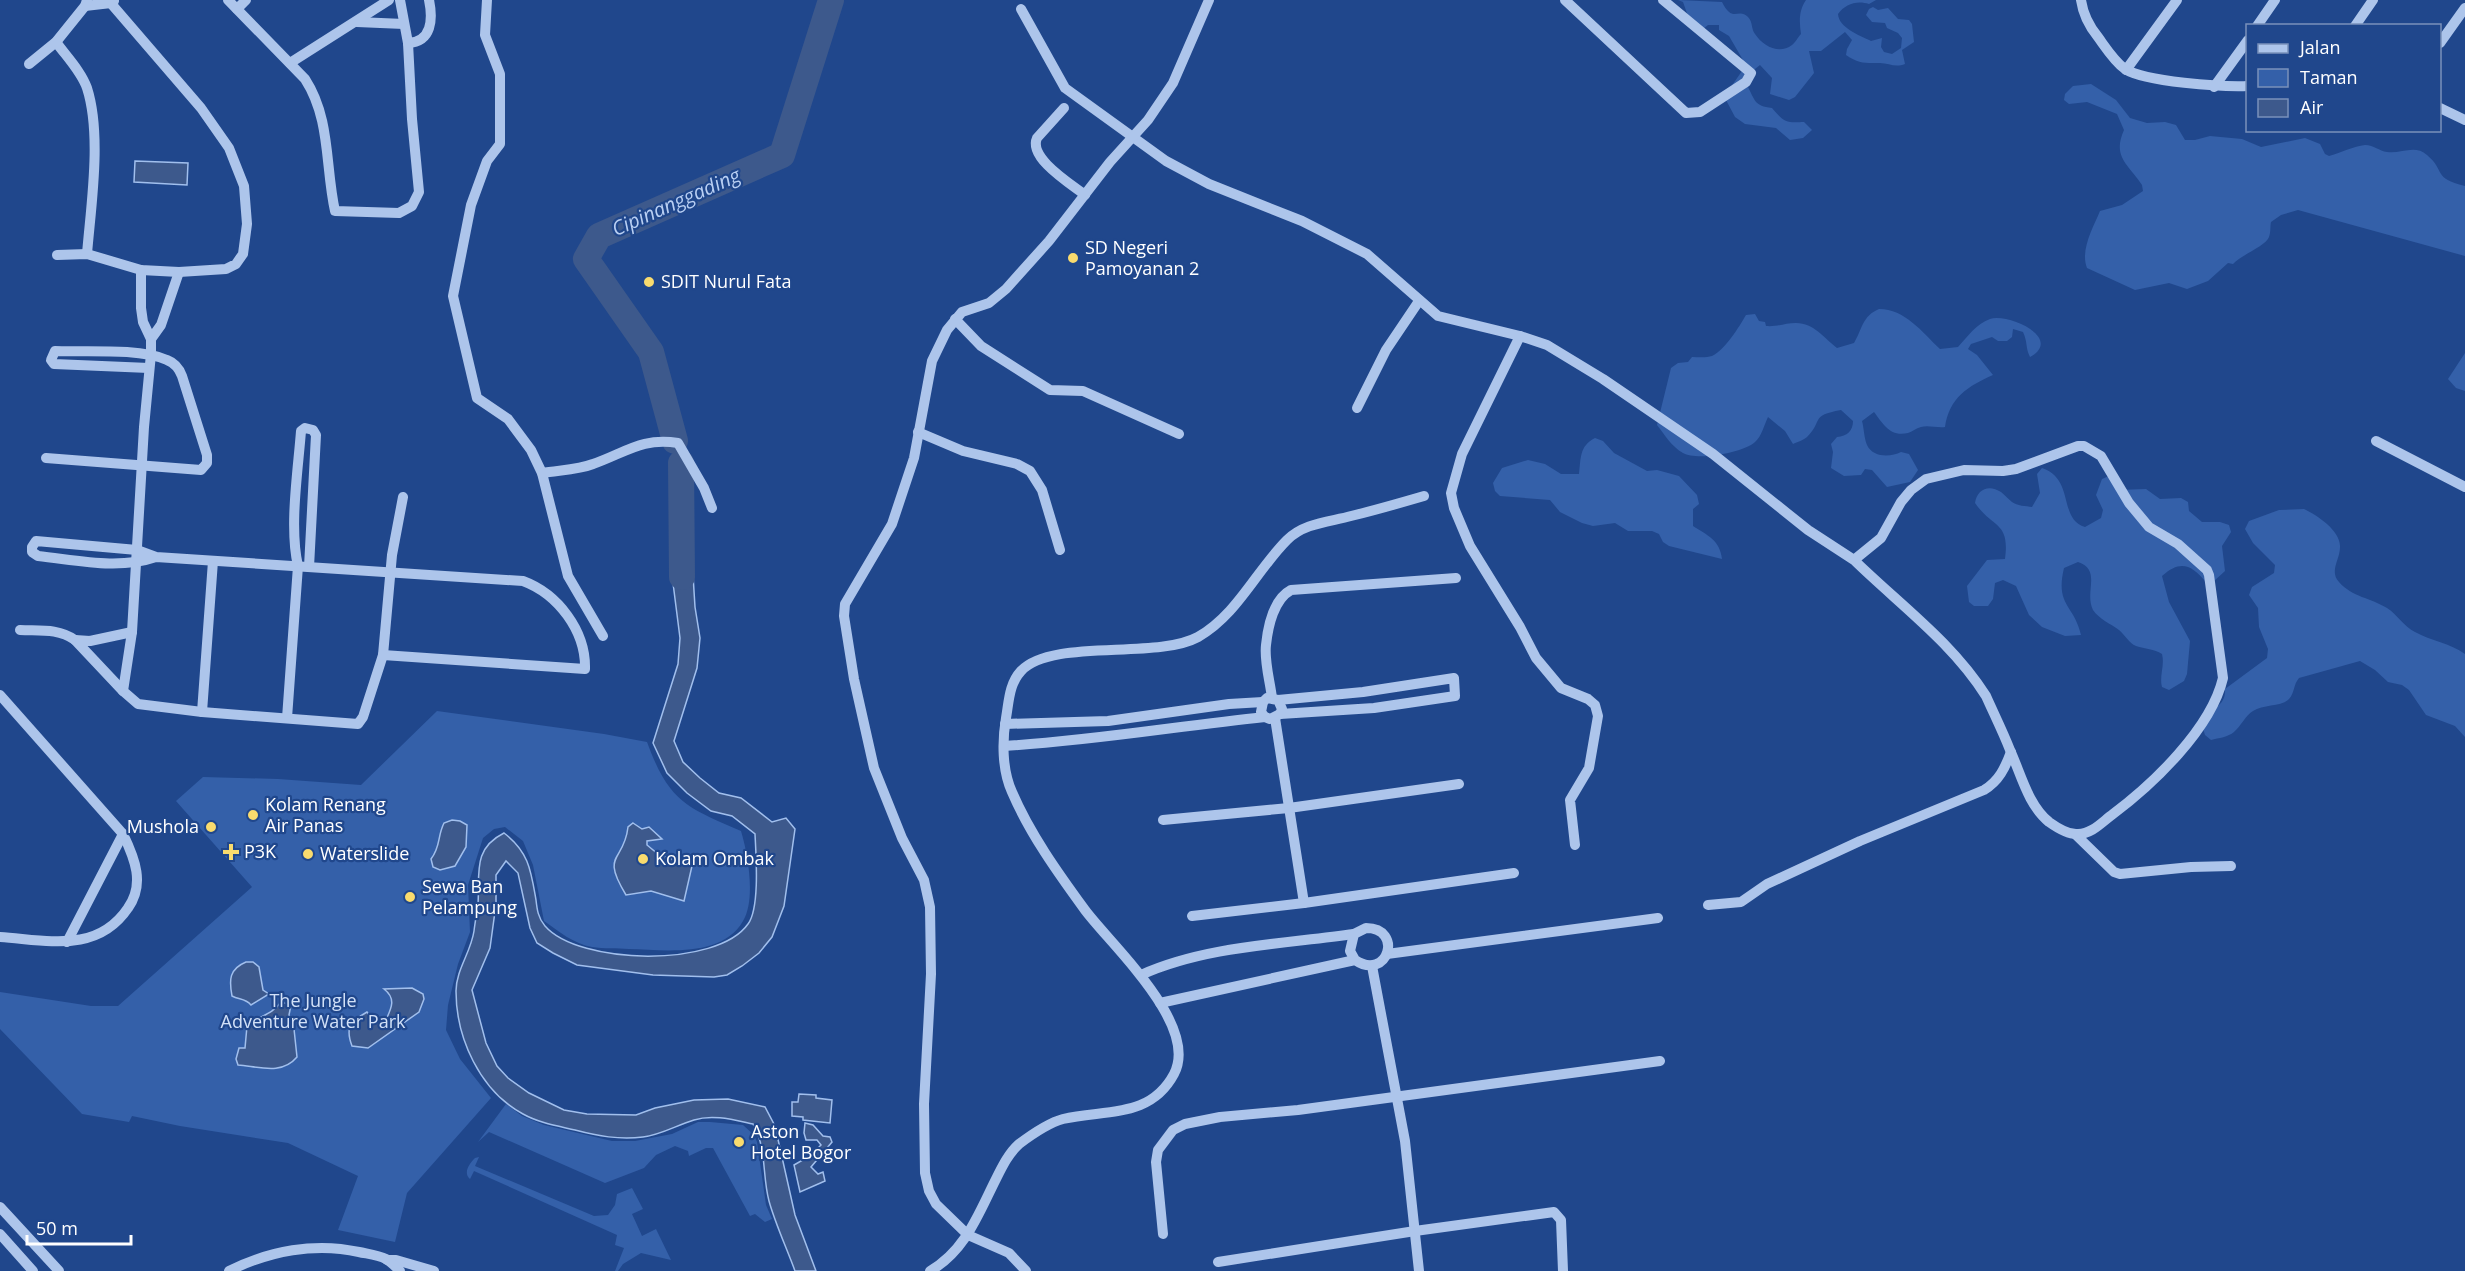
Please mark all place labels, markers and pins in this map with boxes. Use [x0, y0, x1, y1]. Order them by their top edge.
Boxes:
place label: SD Negeri Pamoyanan 2 [1085, 235, 1199, 280]
marker: SD Negeri Pamoyanan 2 [1066, 251, 1080, 265]
place label: SDIT Nurul Fata [661, 269, 791, 293]
marker: SDIT Nurul Fata [642, 275, 656, 289]
place label: Kolam Renang Air Panas [265, 792, 386, 837]
marker: Kolam Renang Air Panas [246, 808, 260, 822]
place label: Mushola [127, 814, 199, 838]
marker: Mushola [204, 820, 218, 834]
place label: P3K [244, 839, 277, 863]
place label: Waterslide [320, 841, 409, 865]
marker: P3K [222, 843, 240, 861]
place label: Kolam Ombak [655, 846, 774, 870]
marker: Waterslide [301, 847, 315, 861]
marker: Kolam Ombak [636, 852, 650, 866]
place label: Sewa Ban Pelampung [422, 874, 517, 919]
marker: Sewa Ban Pelampung [403, 890, 417, 904]
place label: Aston Hotel Bogor [751, 1119, 852, 1164]
marker: Aston Hotel Bogor [732, 1135, 746, 1149]

